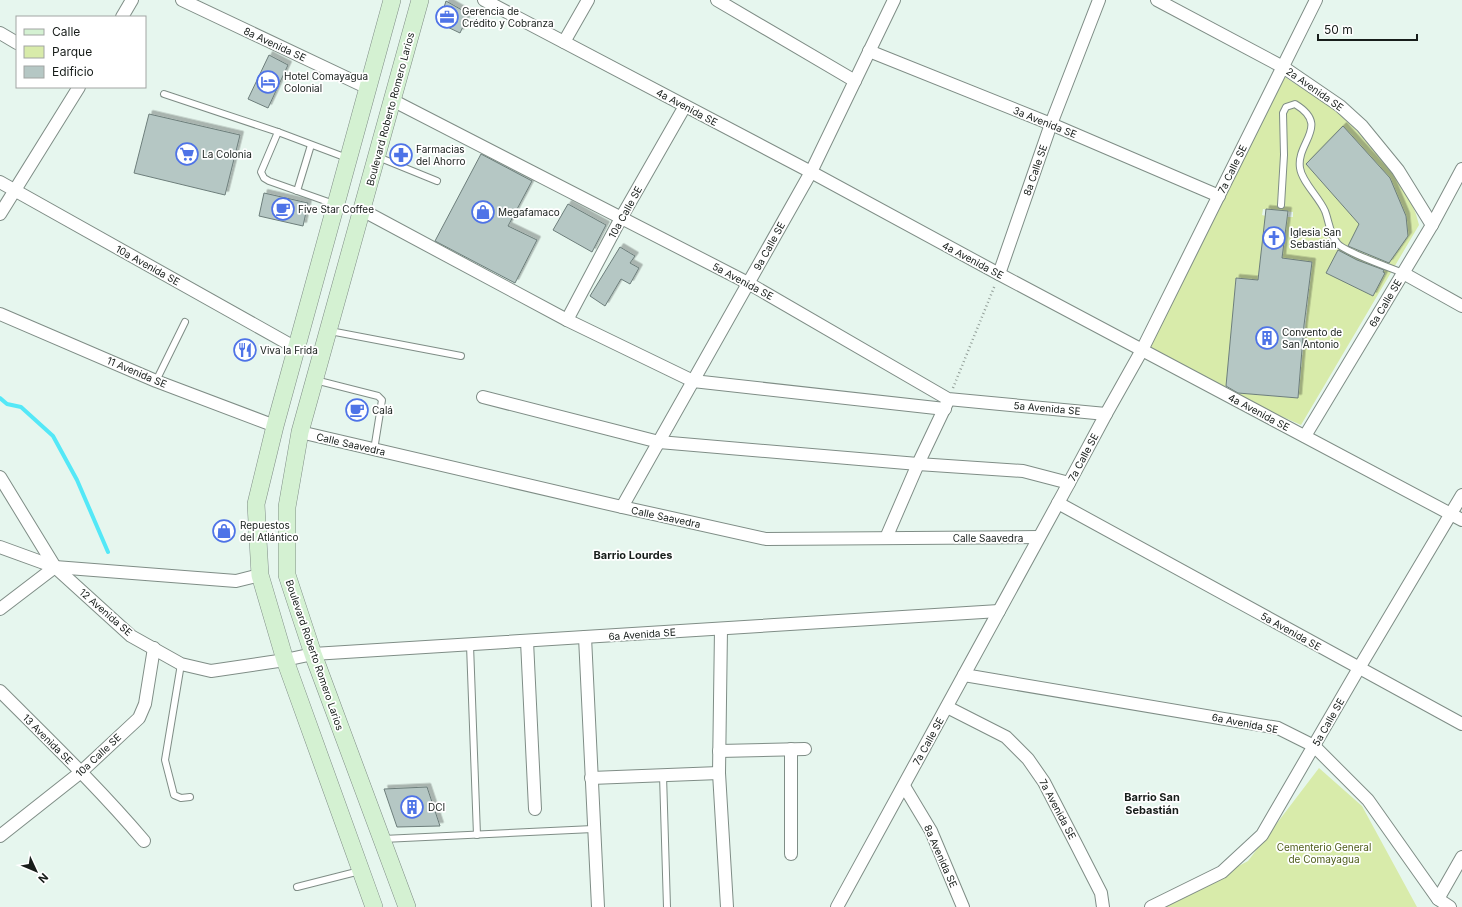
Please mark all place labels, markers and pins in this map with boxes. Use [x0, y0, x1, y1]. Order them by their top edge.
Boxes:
office icon: Gerencia de Crédito y Cobranza [434, 4, 460, 30]
place label: Gerencia de Crédito y Cobranza [462, 5, 554, 29]
hotel icon: Hotel Comayagua Colonial [255, 69, 281, 95]
place label: Hotel Comayagua Colonial [284, 70, 368, 94]
supermarket icon: La Colonia [174, 141, 200, 167]
pharmacy icon: Farmacias del Ahorro [388, 142, 414, 168]
place label: Farmacias del Ahorro [416, 143, 466, 167]
place label: La Colonia [202, 148, 252, 160]
cafe icon: Five Star Coffee [270, 196, 296, 222]
shop icon: Megafamaco [470, 199, 496, 225]
place label: Five Star Coffee [298, 203, 374, 215]
place label: Megafamaco [498, 206, 560, 218]
church icon: Iglesia San Sebastián [1261, 225, 1287, 251]
place label: Iglesia San Sebastián [1290, 226, 1341, 250]
building icon: Convento de San Antonio [1254, 325, 1280, 351]
place label: Convento de San Antonio [1282, 326, 1342, 350]
restaurant icon: Viva la Frida [232, 337, 258, 363]
place label: Viva la Frida [260, 344, 318, 356]
cafe icon: Calá [344, 397, 370, 423]
place label: Calá [372, 404, 393, 416]
shop icon: Repuestos del Atlántico [211, 518, 237, 544]
place label: Repuestos del Atlántico [240, 519, 299, 543]
building icon: DCI [399, 794, 425, 820]
place label: DCI [428, 801, 445, 813]

